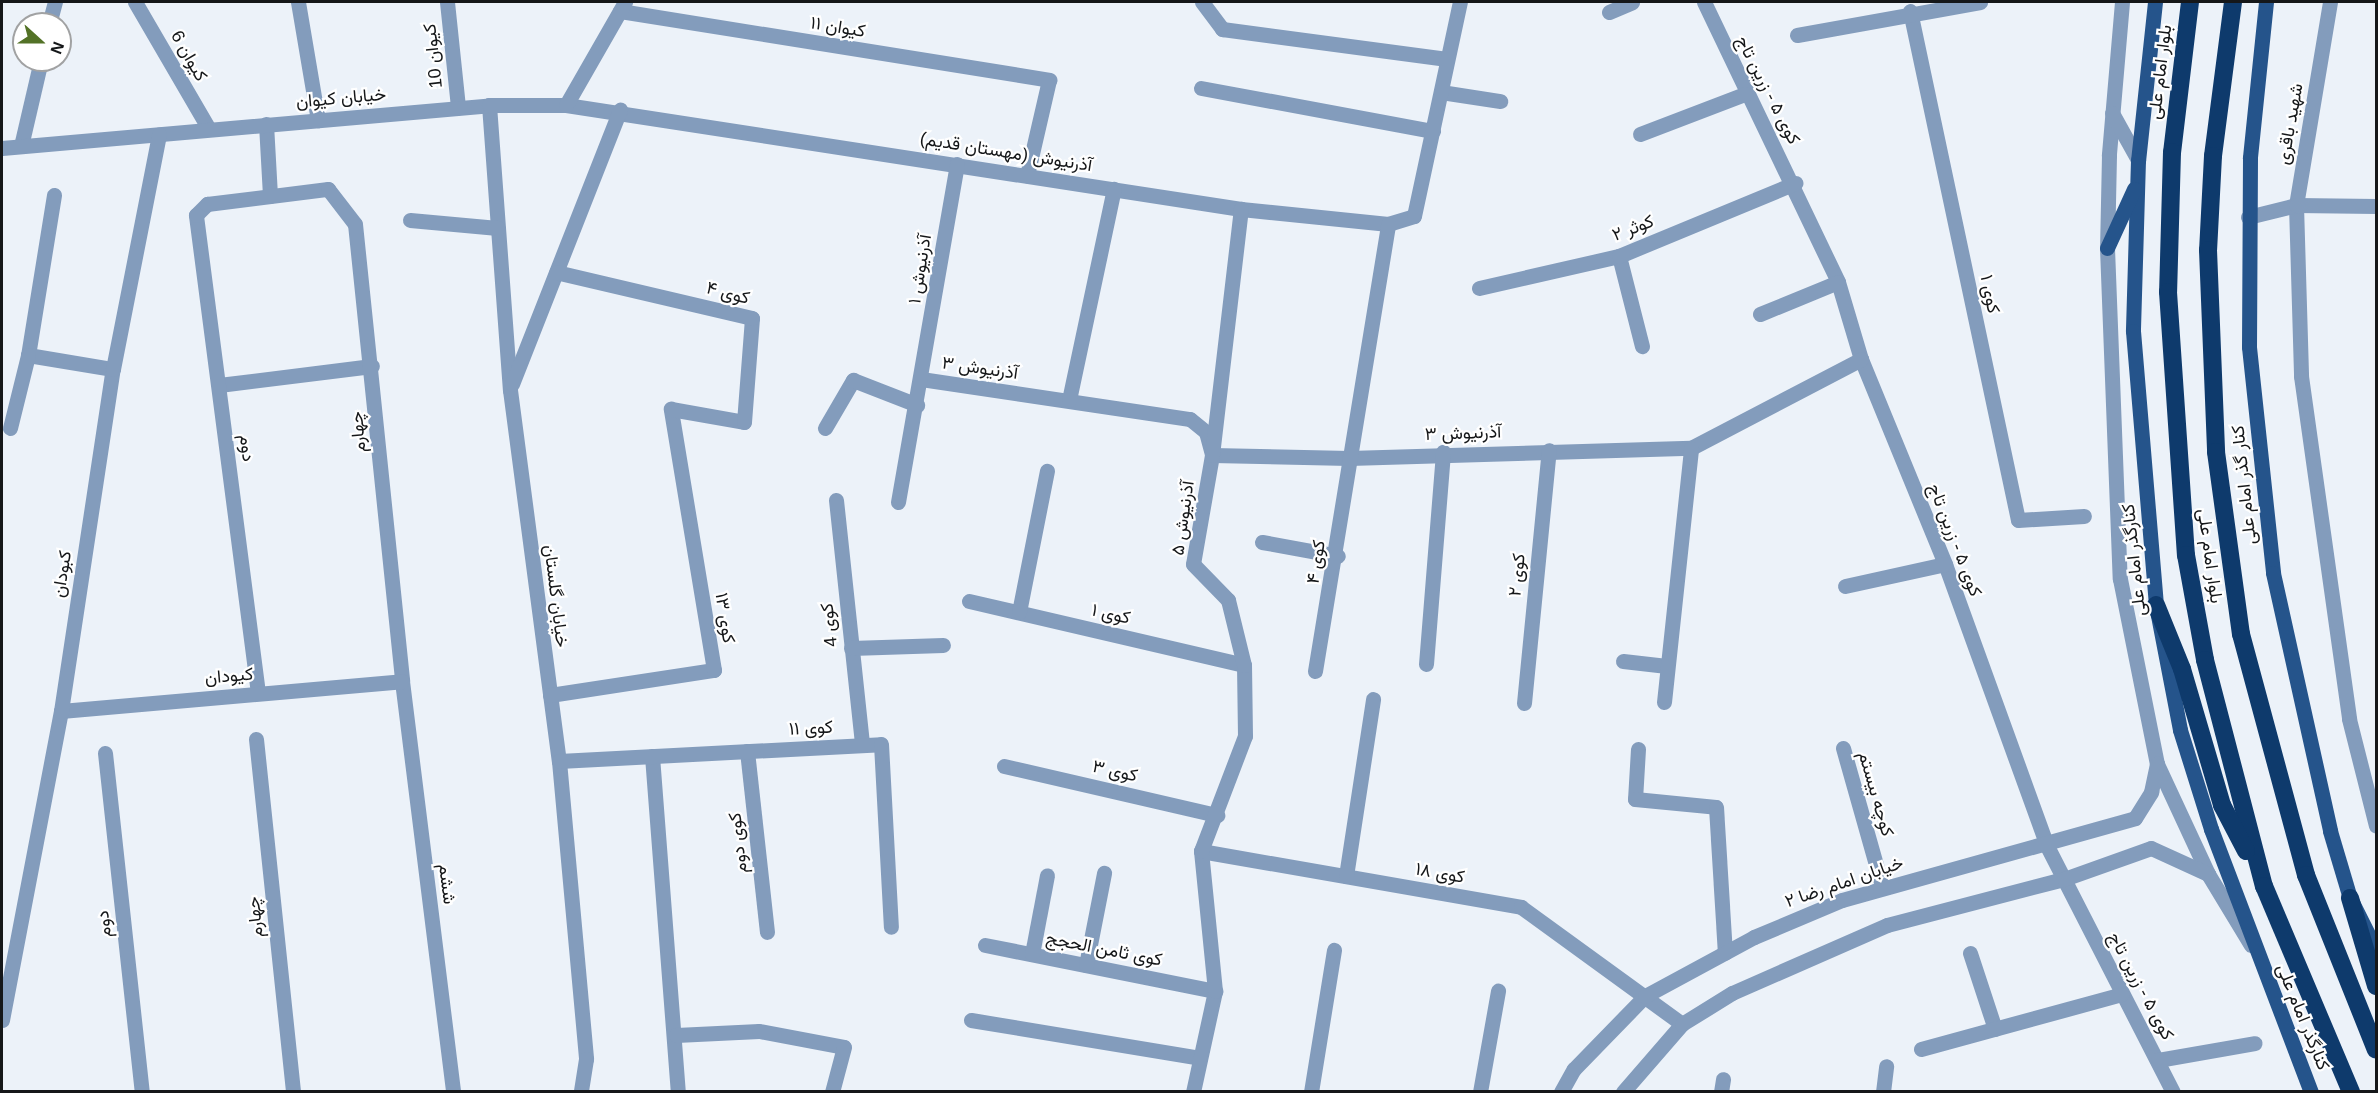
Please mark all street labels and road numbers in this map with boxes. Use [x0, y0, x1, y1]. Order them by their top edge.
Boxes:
street label: کیوان ۱۱ [809, 12, 867, 42]
street label: کیوان 10 [419, 23, 447, 89]
street label: بلوار امام علی [2143, 23, 2177, 121]
street label: کیوان 6 [166, 27, 212, 85]
street label: کوی ۵ - زرین تاج [1731, 32, 1805, 148]
street label: شهید باقری [2272, 82, 2308, 166]
street label: خیابان کیوان [295, 83, 387, 113]
street label: آذرنیوش (مهستان قدیم) [918, 128, 1094, 176]
street label: کوثر ۲ [1609, 210, 1657, 246]
street label: آذرنیوش ۱ [904, 233, 936, 305]
street label: کوی ۱ [1975, 273, 2005, 315]
street label: کوی ۴ [704, 277, 752, 309]
street label: آذرنیوش ۳ [941, 352, 1019, 384]
street label: چهارم [345, 411, 371, 453]
street label: آذرنیوش ۳ [1424, 421, 1502, 445]
street label: کنار گذر امام علی [2227, 424, 2261, 546]
street label: دوم [235, 433, 259, 463]
street label: آذرنیوش ۵ [1167, 479, 1199, 557]
street label: کوی ۵ - زرین تاج [1924, 480, 1986, 600]
street label: کنارگذر امام علی [2117, 503, 2151, 617]
street label: بلوار امام علی [2193, 507, 2227, 605]
street label: کوی ۴ [1302, 539, 1330, 585]
street label: خیابان گلستان [539, 543, 573, 649]
street label: کبودان [48, 549, 76, 599]
street label: کوی ۲ [1504, 552, 1530, 598]
street label: کوی ۱۳ [710, 591, 740, 645]
street label: کوی ۱ [1090, 599, 1132, 629]
street label: کوی 4 [816, 602, 842, 648]
street label: کیودان [204, 663, 254, 689]
street label: کوی ۱۱ [788, 716, 834, 740]
street label: کوچه بیستم [1854, 749, 1898, 839]
street label: کوی ۳ [1090, 755, 1140, 787]
street label: کوی دوم [724, 812, 752, 874]
street label: خیابان امام رضا ۲ [1782, 852, 1906, 912]
street label: کوی ۱۸ [1414, 858, 1466, 888]
street label: ششم [434, 862, 460, 906]
street label: چهارم [242, 895, 268, 939]
street label: دوم [92, 909, 116, 939]
street label: کوی ثامن الحجج [1044, 927, 1164, 971]
street label: کوی ۵ - زرین تاج [2103, 928, 2179, 1044]
street label: کنارگذر امام علی [2272, 961, 2334, 1073]

